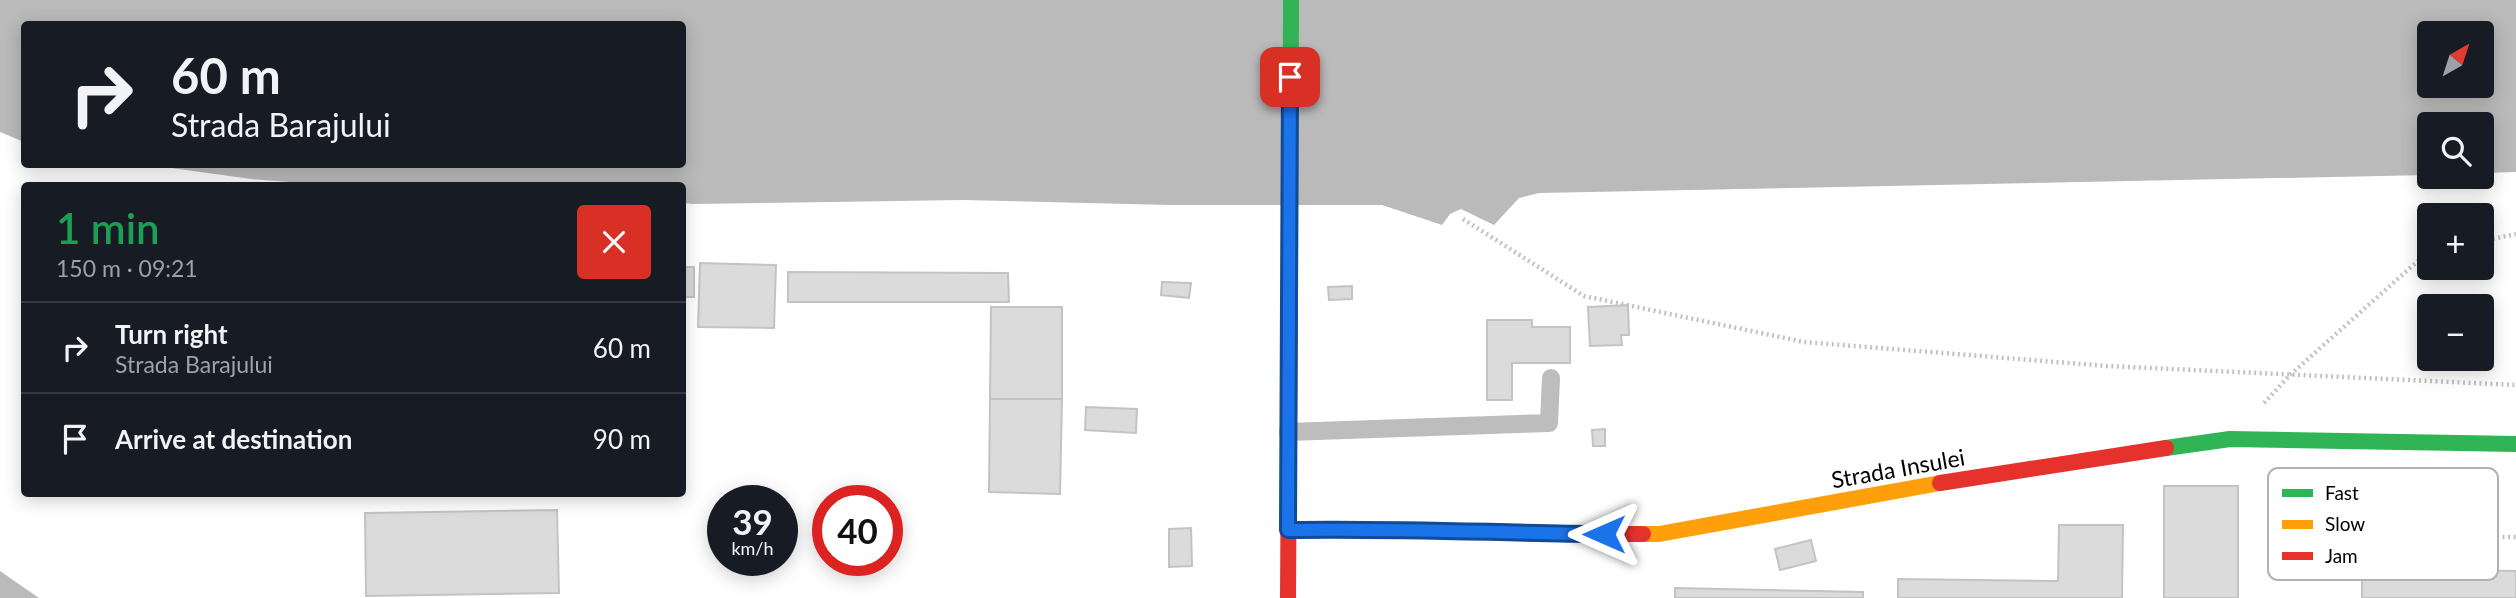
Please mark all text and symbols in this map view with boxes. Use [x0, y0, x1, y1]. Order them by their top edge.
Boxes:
north arrow [2417, 21, 2494, 98]
map controls [2417, 21, 2494, 371]
text: 60 m [171, 46, 281, 104]
pin [1260, 47, 1320, 107]
icon: right [56, 49, 147, 140]
icon: arrive [1271, 58, 1309, 96]
text: Strada Barajului [171, 105, 391, 144]
button: search [2417, 112, 2494, 189]
text: 1 min [56, 203, 160, 253]
button: + [2417, 203, 2494, 280]
button: close [577, 205, 651, 279]
text: 150 m · 09:21 [56, 254, 198, 282]
button: − [2417, 294, 2494, 371]
text: Turn right [115, 318, 228, 350]
icon: right [56, 329, 94, 367]
text: 60 m [593, 332, 651, 364]
text: Strada Barajului [115, 350, 273, 378]
icon: arrive [56, 420, 94, 458]
text: Arrive at destination [115, 423, 352, 455]
text: 90 m [593, 423, 651, 455]
street label: Strada Insulei [1829, 442, 1967, 494]
legend [2268, 468, 2498, 580]
text: Fast [2325, 481, 2359, 504]
speed limit sign: 40 [812, 485, 903, 576]
position arrow [1567, 497, 1641, 571]
text: 39 [732, 500, 773, 542]
text: Slow [2325, 512, 2365, 535]
text: km/h [731, 537, 774, 559]
text: Jam [2325, 544, 2358, 567]

